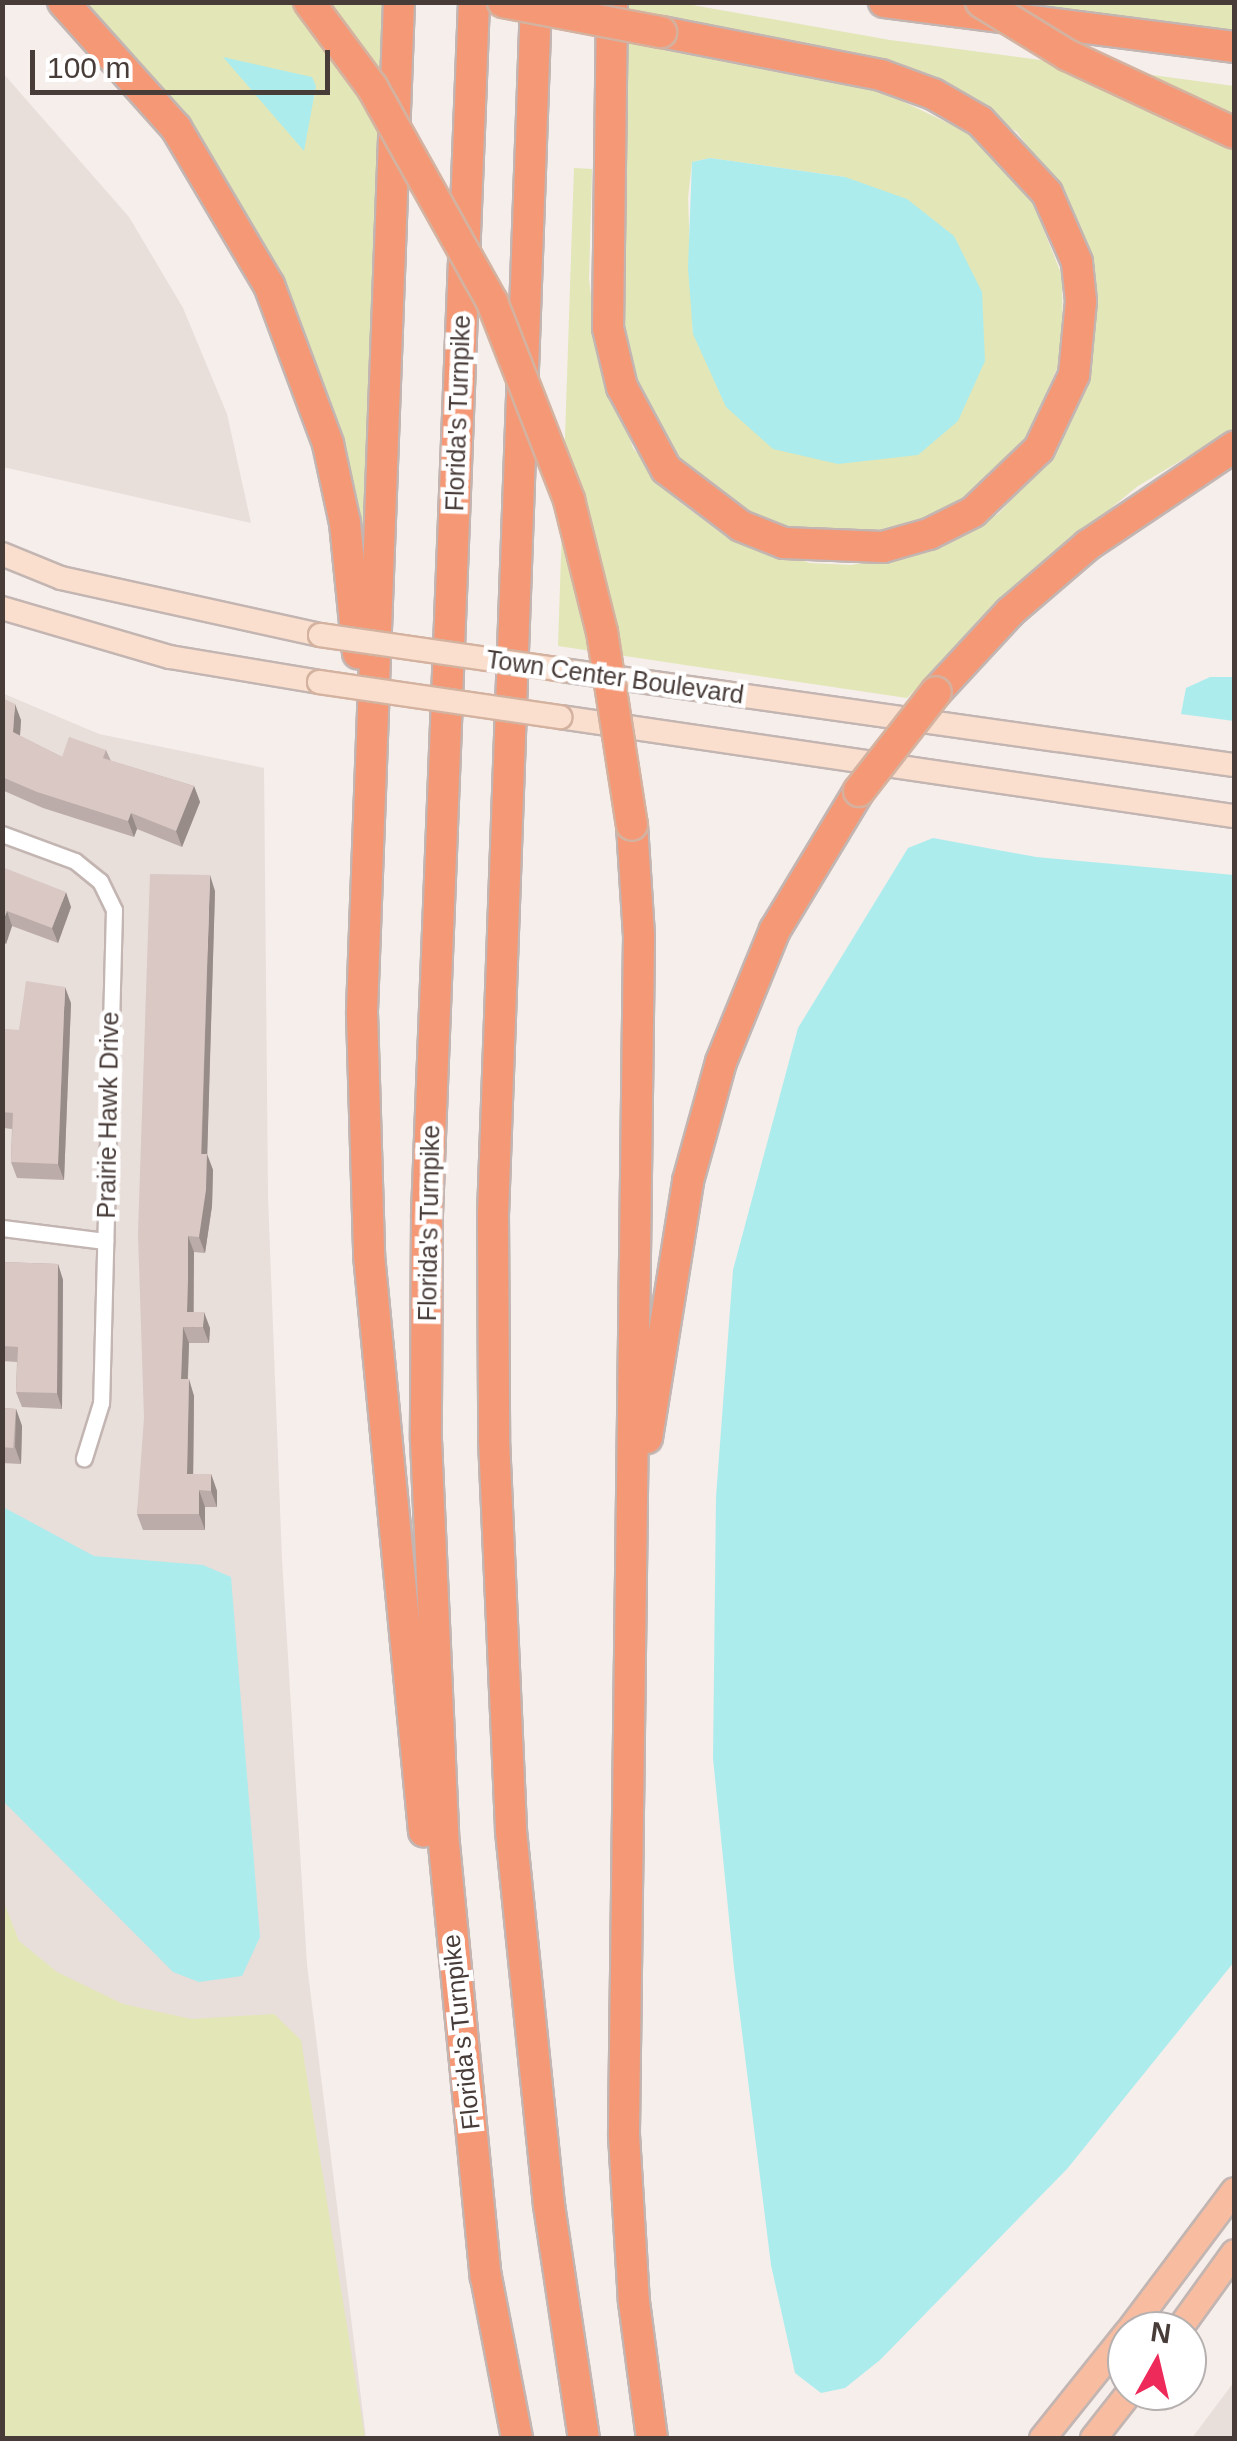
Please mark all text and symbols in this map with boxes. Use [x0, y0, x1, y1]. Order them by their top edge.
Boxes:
scale bar [35, 30, 335, 92]
text: 100 m [47, 51, 130, 84]
street label: Florida's Turnpike [440, 314, 476, 512]
street label: Town Center Boulevard [484, 644, 746, 710]
street label: Prairie Hawk Drive [91, 1011, 125, 1219]
street label: Florida's Turnpike [412, 1124, 446, 1322]
street label: Florida's Turnpike [436, 1932, 486, 2132]
north arrow [1107, 2311, 1207, 2411]
text: N [1149, 2316, 1173, 2350]

